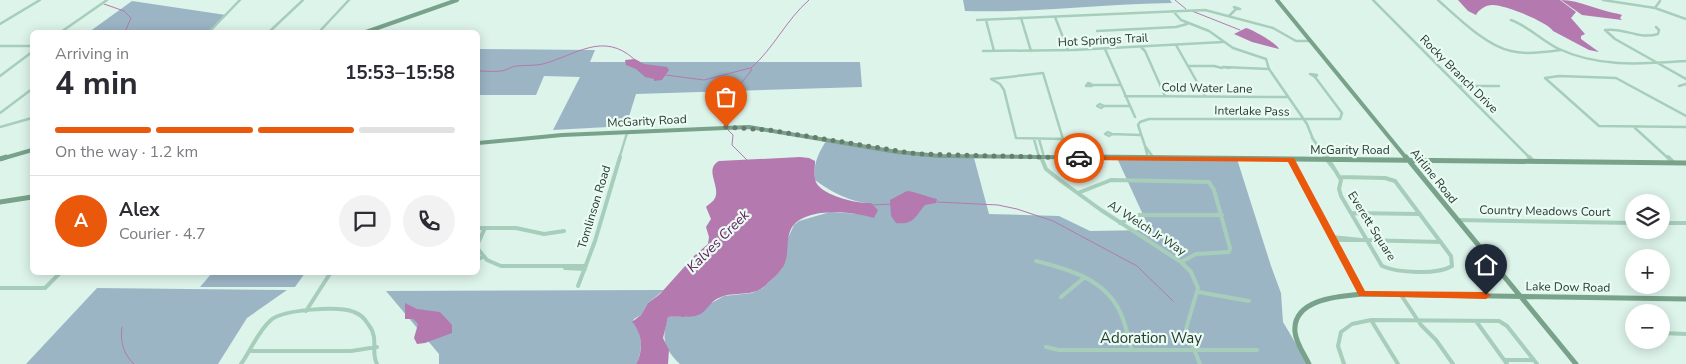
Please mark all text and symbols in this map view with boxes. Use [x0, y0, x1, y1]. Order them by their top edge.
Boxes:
street label: Hot Springs Trail [1057, 30, 1149, 50]
street label: Rocky Branch Drive [1416, 31, 1502, 117]
text: Arriving in [55, 43, 129, 65]
text: 15:53–15:58 [345, 60, 455, 86]
text: 4 min [55, 62, 138, 105]
pin [705, 76, 747, 127]
street label: Cold Water Lane [1161, 79, 1253, 97]
icon: bag [712, 83, 740, 111]
street label: Interlake Pass [1214, 102, 1290, 120]
street label: McGarity Road [607, 111, 687, 131]
courier [1054, 133, 1104, 183]
text: On the way · 1.2 km [55, 141, 198, 163]
street label: McGarity Road [1310, 142, 1390, 158]
icon: car [1065, 144, 1093, 172]
street label: Airline Road [1407, 145, 1461, 207]
street label: Tomlinson Road [574, 163, 614, 251]
street label: Everett Square [1344, 188, 1400, 264]
map controls [1625, 194, 1670, 349]
button: layers [1625, 194, 1670, 239]
button: chat [339, 195, 391, 247]
button: phone [403, 195, 455, 247]
text: Alex [119, 197, 160, 223]
street label: AJ Welch Jr Way [1105, 197, 1190, 260]
street label: Country Meadows Court [1479, 202, 1612, 220]
water label: Kalves Creek [683, 205, 754, 276]
text: A [74, 208, 88, 234]
text: Courier · 4.7 [119, 223, 205, 245]
pin [1465, 244, 1507, 295]
button: + [1625, 249, 1670, 294]
icon: home [1472, 251, 1500, 279]
street label: Lake Dow Road [1525, 278, 1611, 296]
button: − [1625, 304, 1670, 349]
street label: Adoration Way [1100, 328, 1202, 348]

